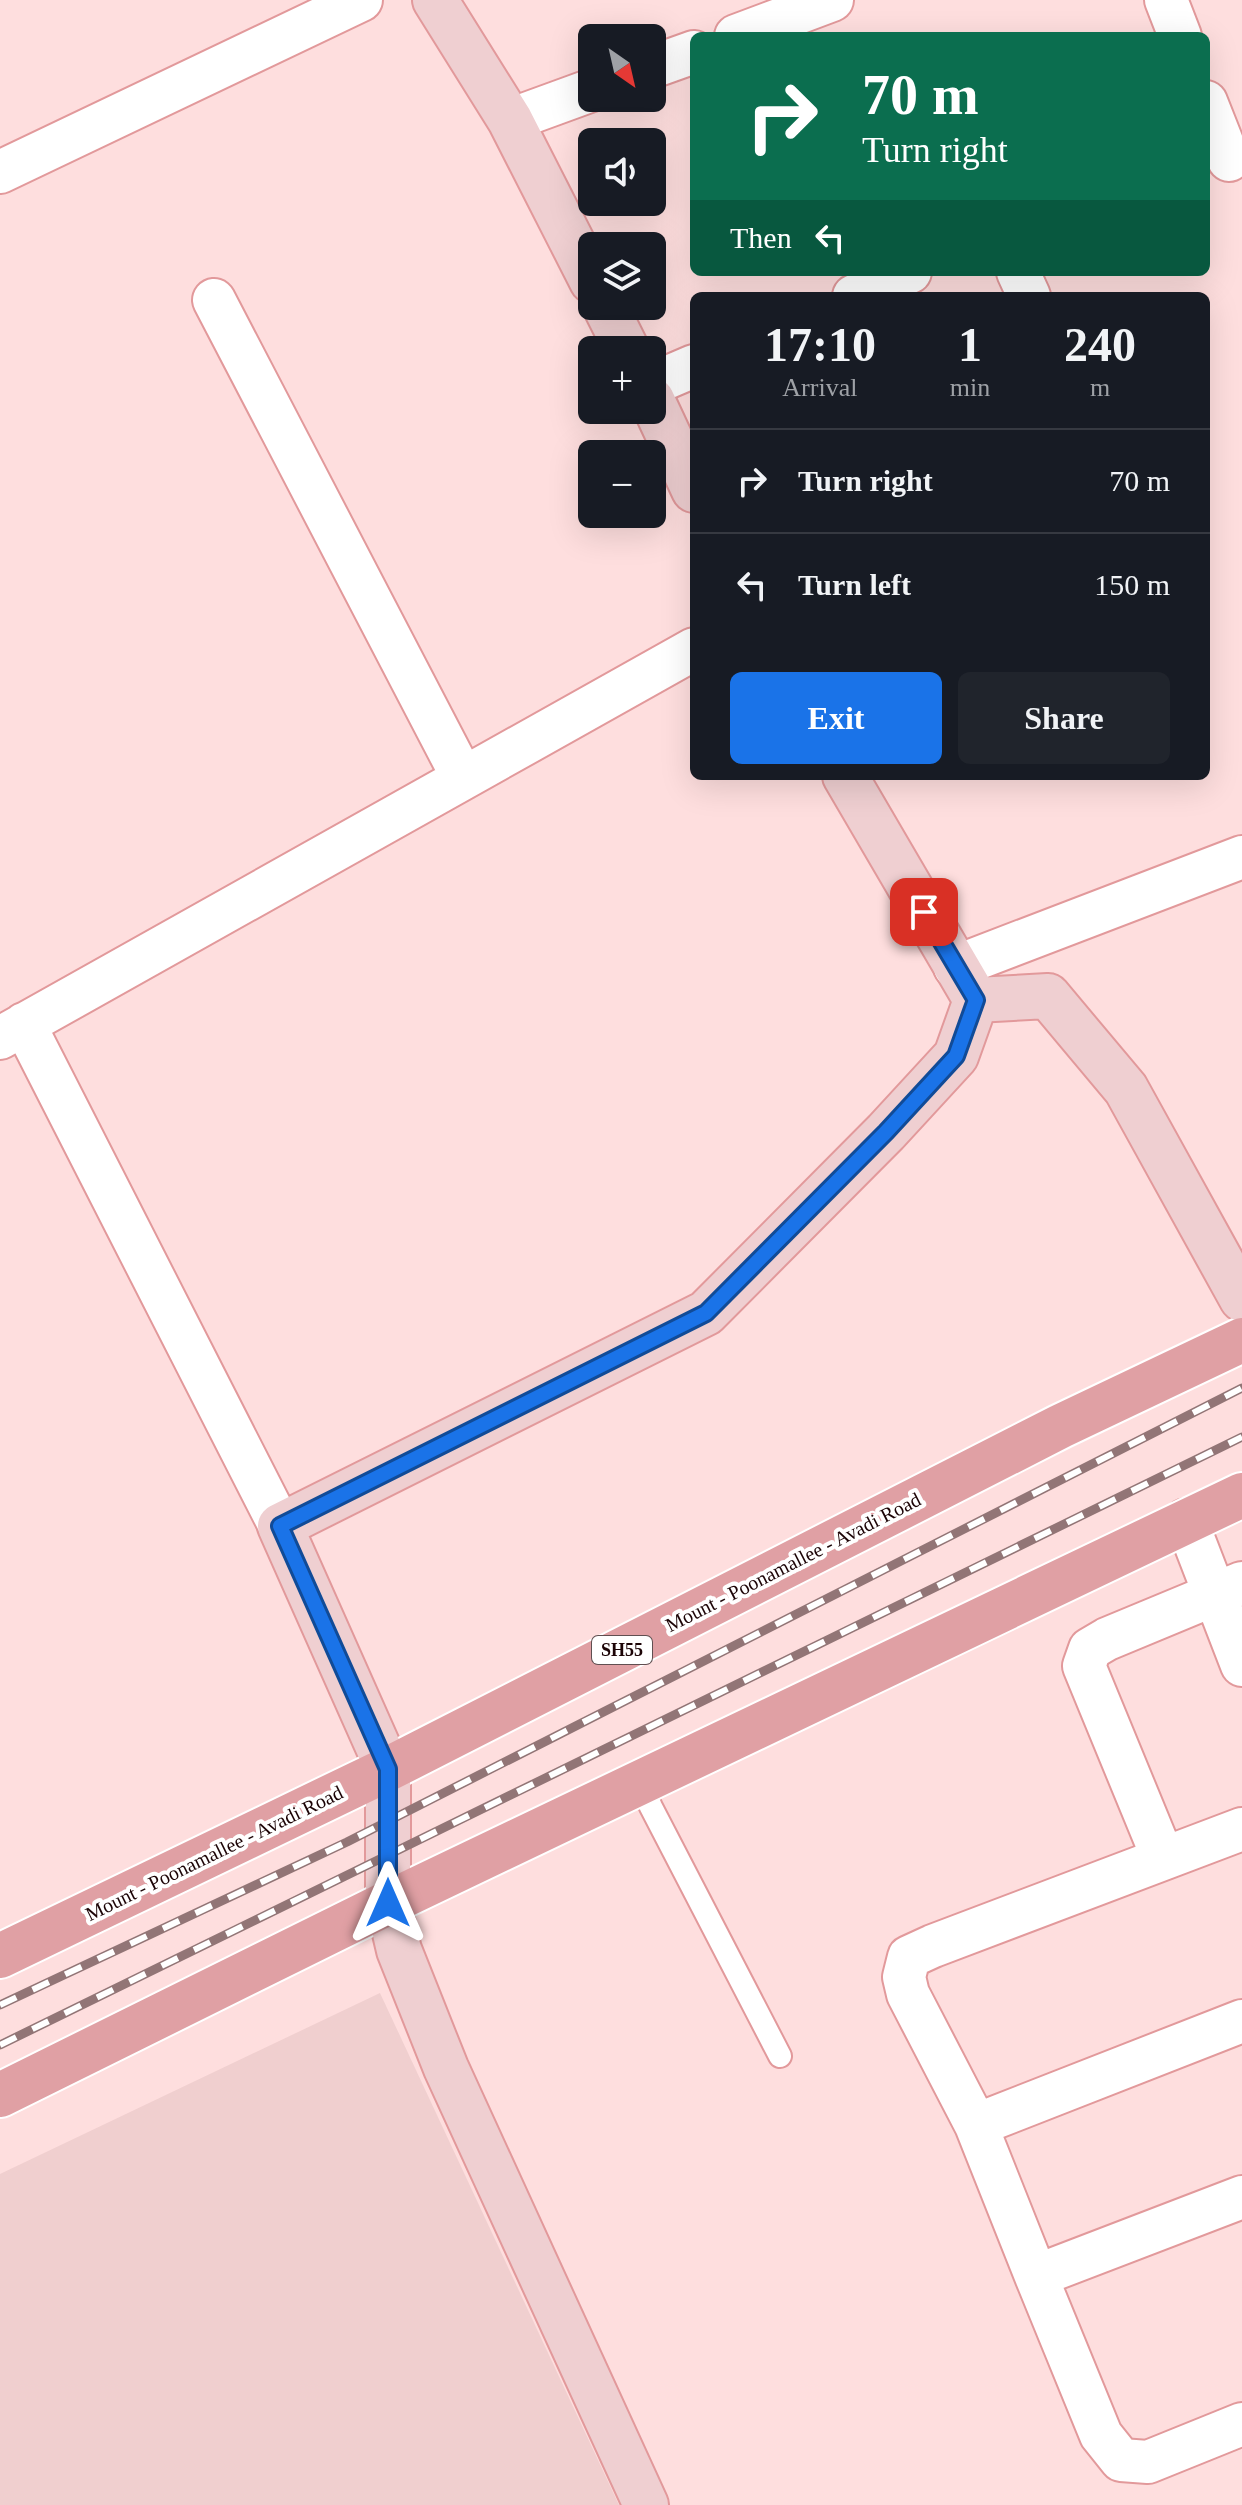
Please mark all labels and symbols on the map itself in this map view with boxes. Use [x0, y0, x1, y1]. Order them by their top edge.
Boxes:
north arrow [578, 24, 666, 112]
pin [890, 878, 958, 946]
street label: Mount - Poonamallee - Avadi Road [662, 1488, 924, 1636]
road number: SH55 [592, 1636, 652, 1664]
street label: Mount - Poonamallee - Avadi Road [82, 1781, 346, 1925]
position arrow [346, 1861, 430, 1945]

